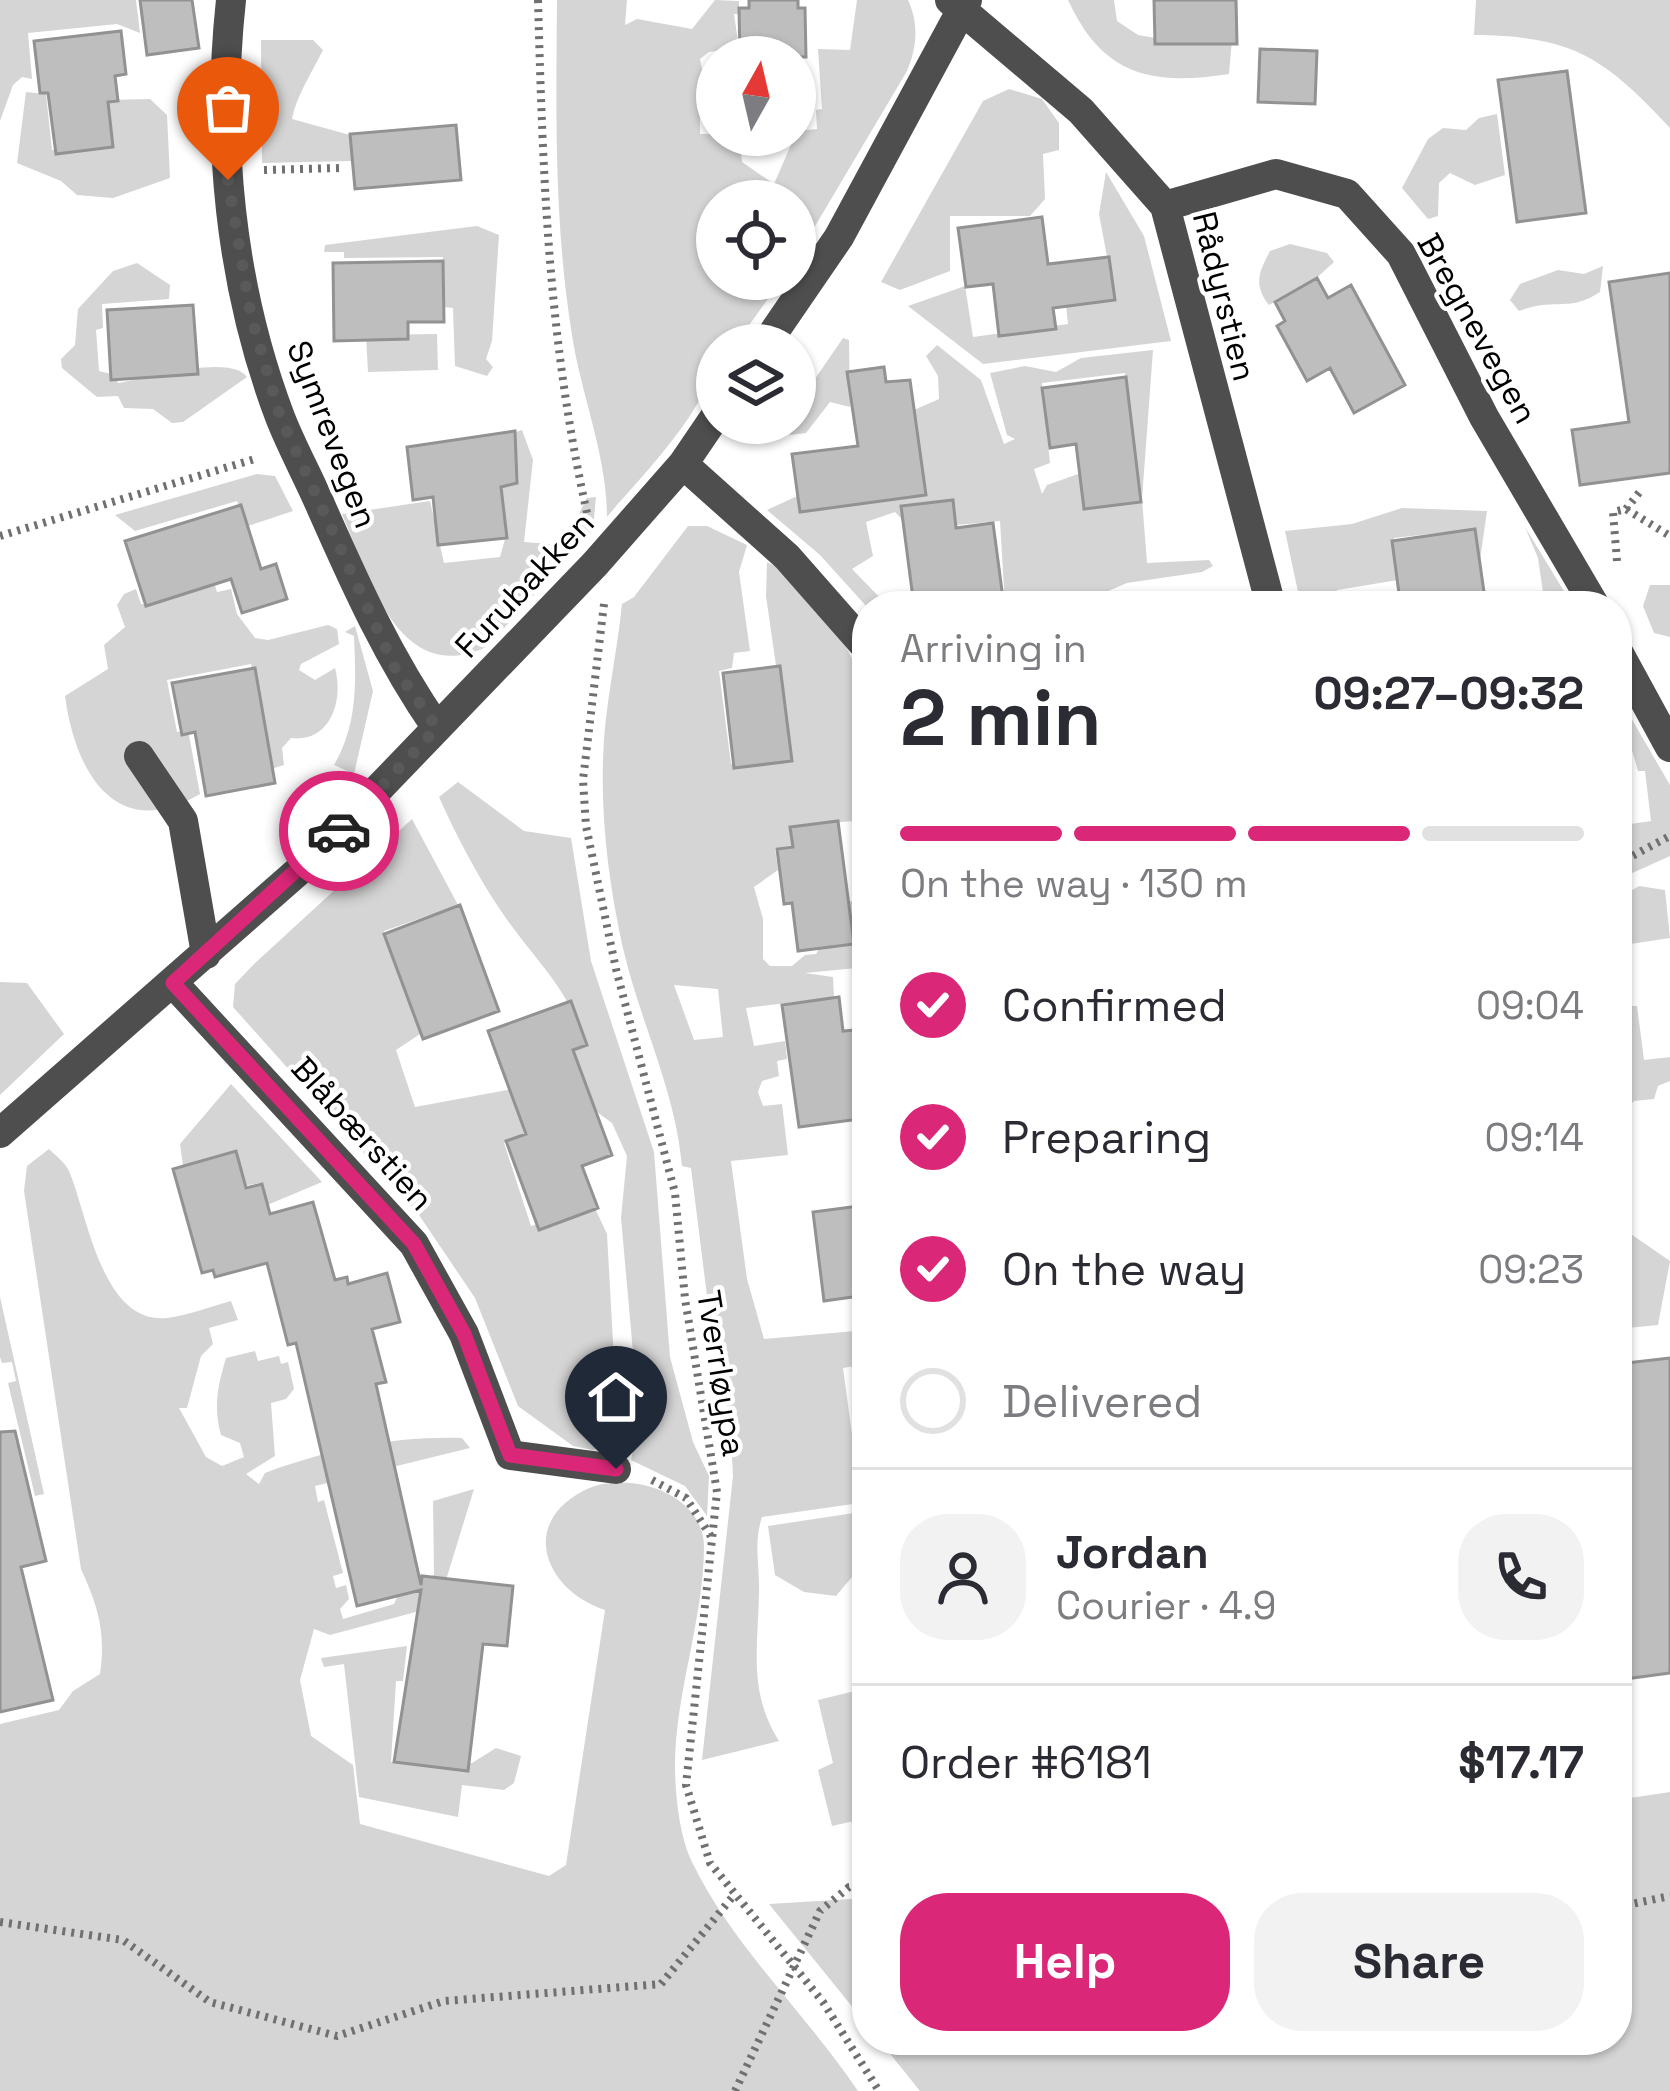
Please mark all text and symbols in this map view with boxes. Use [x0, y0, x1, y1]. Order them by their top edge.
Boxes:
north arrow [696, 36, 816, 156]
map controls [696, 36, 816, 444]
pin [177, 57, 279, 180]
icon: bag [195, 75, 261, 141]
button: locate [696, 180, 816, 300]
street label: Rådyrstien [1183, 207, 1265, 385]
street label: Bregnevegen [1408, 226, 1547, 431]
button: layers [696, 324, 816, 444]
street label: Symrevegen [277, 335, 387, 534]
street label: Furubakken [446, 503, 603, 667]
text: Arriving in [900, 624, 1087, 673]
text: 09:27–09:32 [1314, 665, 1584, 722]
text: 2 min [900, 668, 1102, 768]
courier [279, 771, 399, 891]
icon: car [306, 798, 372, 864]
text: On the way · 130 m [900, 859, 1247, 908]
icon: check [900, 972, 966, 1038]
text: Confirmed [1002, 977, 1227, 1034]
text: 09:04 [1476, 981, 1584, 1030]
street label: Blåbærstien [282, 1048, 442, 1219]
icon: check [900, 1104, 966, 1170]
text: Preparing [1002, 1109, 1211, 1166]
text: 09:14 [1485, 1113, 1584, 1162]
icon: check [900, 1236, 966, 1302]
text: On the way [1002, 1241, 1246, 1298]
text: 09:23 [1478, 1245, 1584, 1294]
street label: Tverrløypa [687, 1287, 755, 1459]
pin [565, 1346, 667, 1469]
icon: home [583, 1364, 649, 1430]
text: Delivered [1002, 1373, 1202, 1430]
button: person [900, 1514, 1026, 1640]
button: phone [1458, 1514, 1584, 1640]
text: Jordan [1056, 1524, 1209, 1581]
text: Courier · 4.9 [1056, 1581, 1276, 1630]
text: Order #6181 [900, 1734, 1152, 1791]
text: $17.17 [1458, 1734, 1584, 1791]
button: Help [900, 1893, 1230, 2031]
button: Share [1254, 1893, 1584, 2031]

